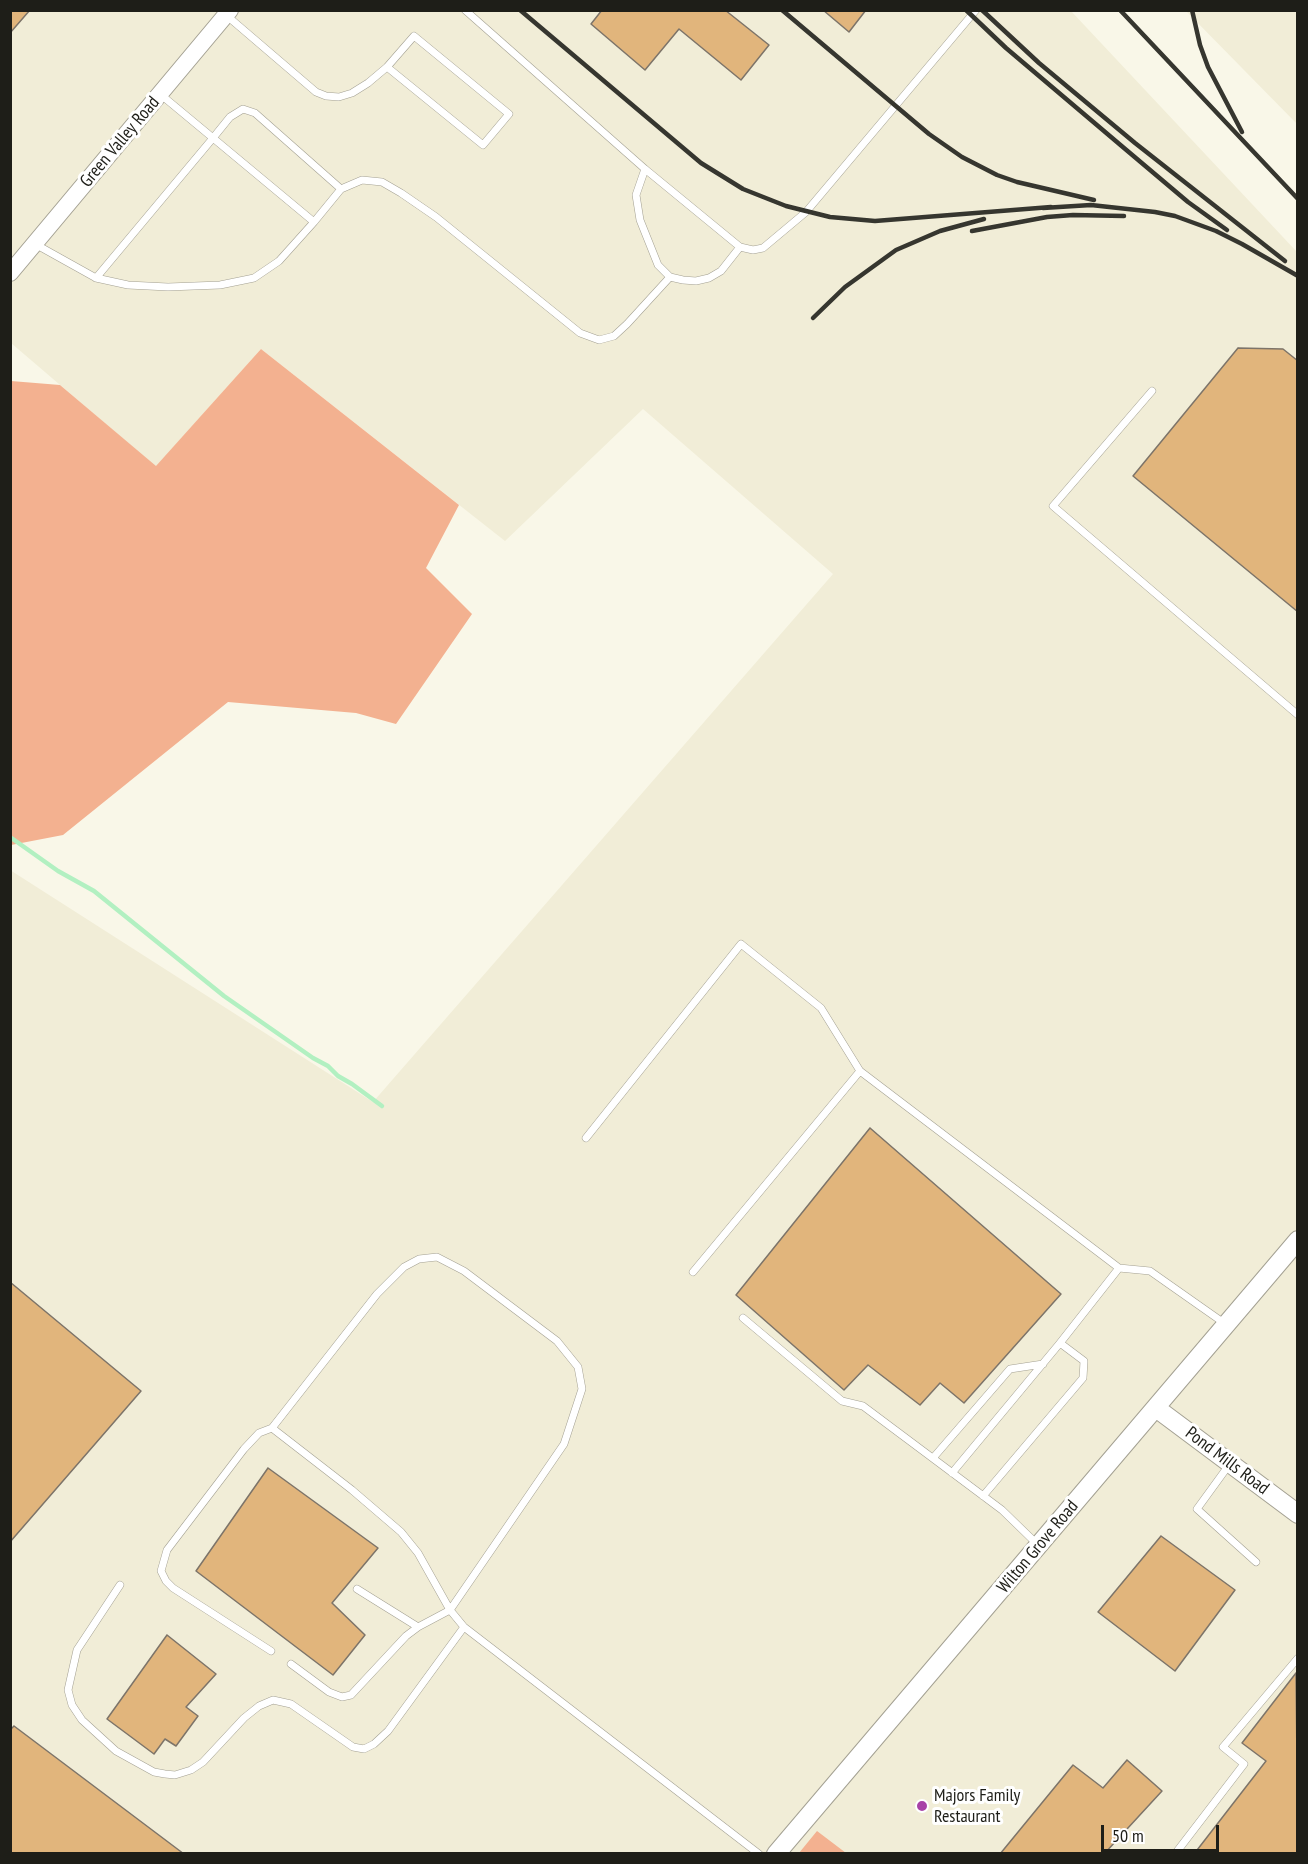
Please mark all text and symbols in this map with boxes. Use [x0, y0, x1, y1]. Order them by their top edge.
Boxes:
street label: Green Valley Road [76, 92, 164, 192]
street label: Pond Mills Road [1181, 1423, 1273, 1499]
street label: Wilton Grove Road [993, 1496, 1083, 1598]
place label: Majors Family Restaurant [934, 1785, 1020, 1828]
marker: Majors Family Restaurant [915, 1799, 929, 1813]
scale bar [1104, 1813, 1222, 1851]
text: 50 m [1112, 1824, 1144, 1847]

